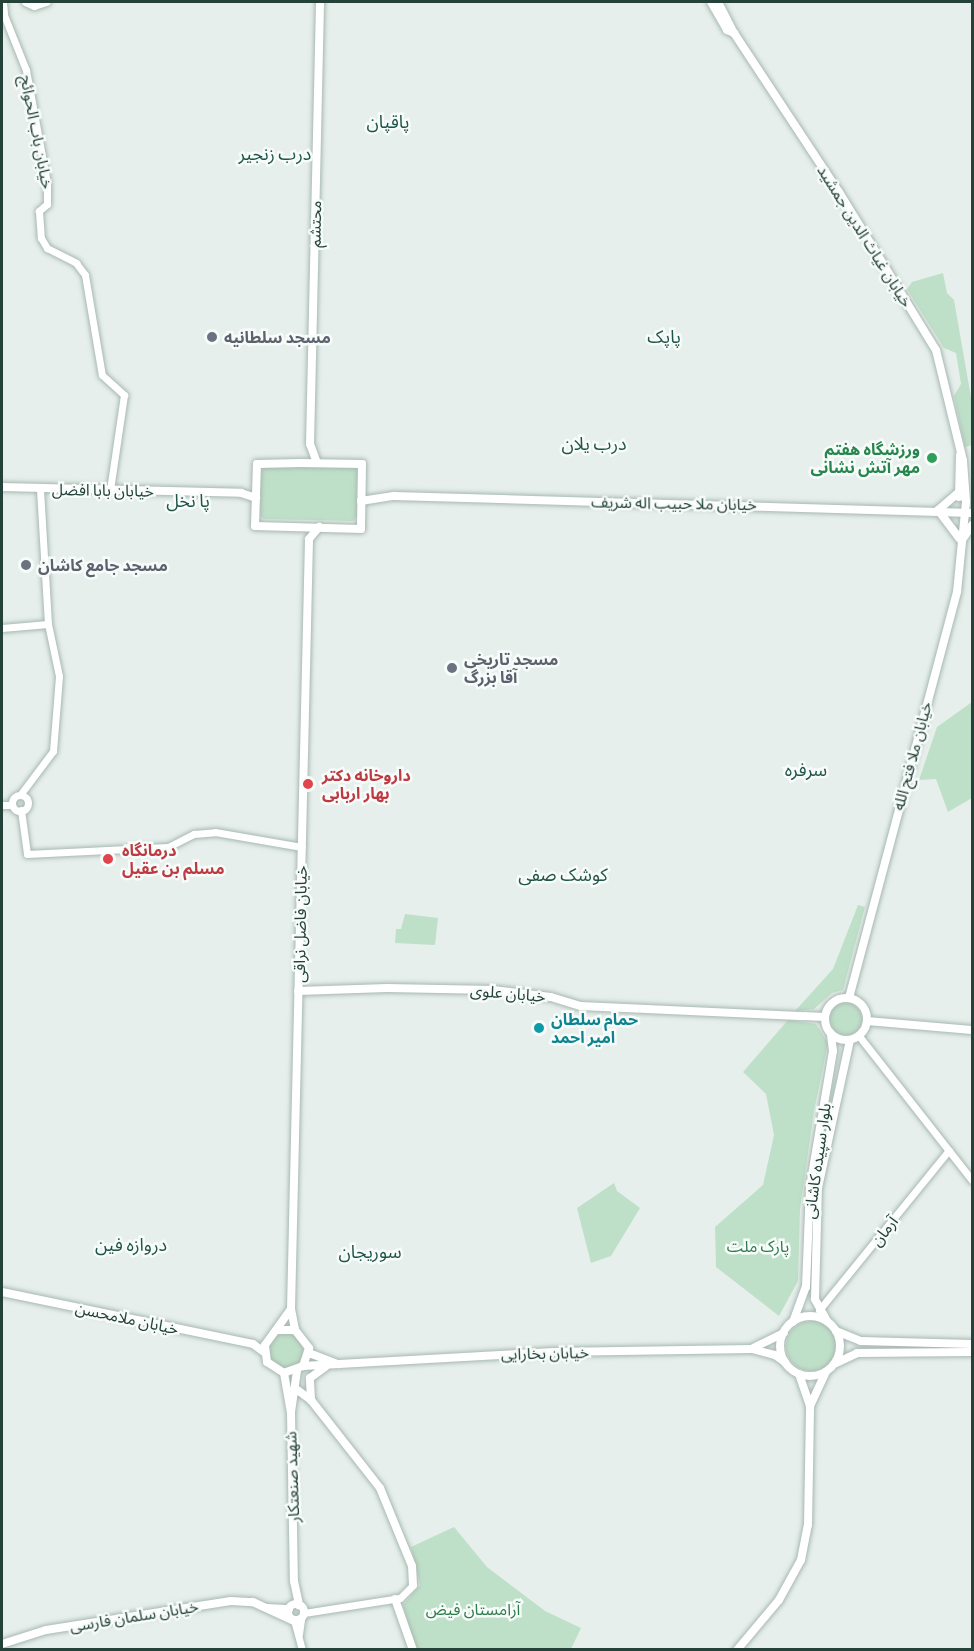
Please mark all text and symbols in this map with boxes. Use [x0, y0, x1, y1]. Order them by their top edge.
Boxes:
street label: خیابان باب الحوائج [17, 74, 57, 190]
district label: پاقپان [367, 110, 409, 132]
district label: درب زنجیر [239, 142, 311, 164]
street label: خیابان غیاث الدین جمشید [813, 161, 917, 311]
street label: محتشم [305, 200, 325, 248]
district label: پاپک [647, 325, 681, 347]
place label: مسجد سلطانیه [224, 327, 331, 347]
marker: مسجد سلطانیه [205, 330, 219, 344]
district label: درب یلان [561, 432, 627, 454]
place label: ورزشگاه هفتم مهر آتش نشانی [811, 439, 920, 477]
marker: ورزشگاه هفتم مهر آتش نشانی [925, 451, 939, 465]
street label: خیابان بابا افضل [52, 480, 154, 500]
district label: پا نخل [166, 489, 210, 511]
street label: خیابان ملا حبیب اله شریف [591, 492, 757, 514]
place label: مسجد جامع کاشان [38, 555, 168, 575]
marker: مسجد جامع کاشان [19, 558, 33, 572]
place label: مسجد تاریخی آقا بزرگ [464, 649, 558, 687]
marker: مسجد تاریخی آقا بزرگ [445, 661, 459, 675]
street label: خیابان ملا فتح الله [888, 700, 936, 812]
district label: سرفره [785, 758, 827, 780]
place label: داروخانه دکتر بهار اربابی [322, 765, 411, 803]
marker: داروخانه دکتر بهار اربابی [299, 775, 317, 793]
place label: درمانگاه مسلم بن عقیل [122, 840, 225, 878]
marker: درمانگاه مسلم بن عقیل [99, 850, 117, 868]
district label: کوشک صفی [518, 863, 608, 885]
street label: خیابان فاضل نراقی [289, 865, 311, 983]
street label: خیابان علوی [469, 980, 547, 1006]
place label: حمام سلطان امیر احمد [551, 1009, 638, 1047]
marker: حمام سلطان امیر احمد [532, 1021, 546, 1035]
street label: بلوار سپیده کاشانی [799, 1102, 835, 1220]
street label: آرمان [866, 1212, 902, 1250]
district label: دروازه فین [95, 1233, 167, 1255]
park label: پارک ملت [727, 1236, 789, 1256]
district label: سوریجان [338, 1240, 402, 1262]
street label: خیابان ملامحسن [74, 1298, 180, 1338]
street label: خیابان بخارایی [501, 1343, 589, 1363]
street label: شهید صنعتکار [281, 1431, 303, 1523]
street label: خیابان سلمان فارسی [68, 1596, 200, 1636]
park label: آرامستان فیض [426, 1599, 520, 1619]

